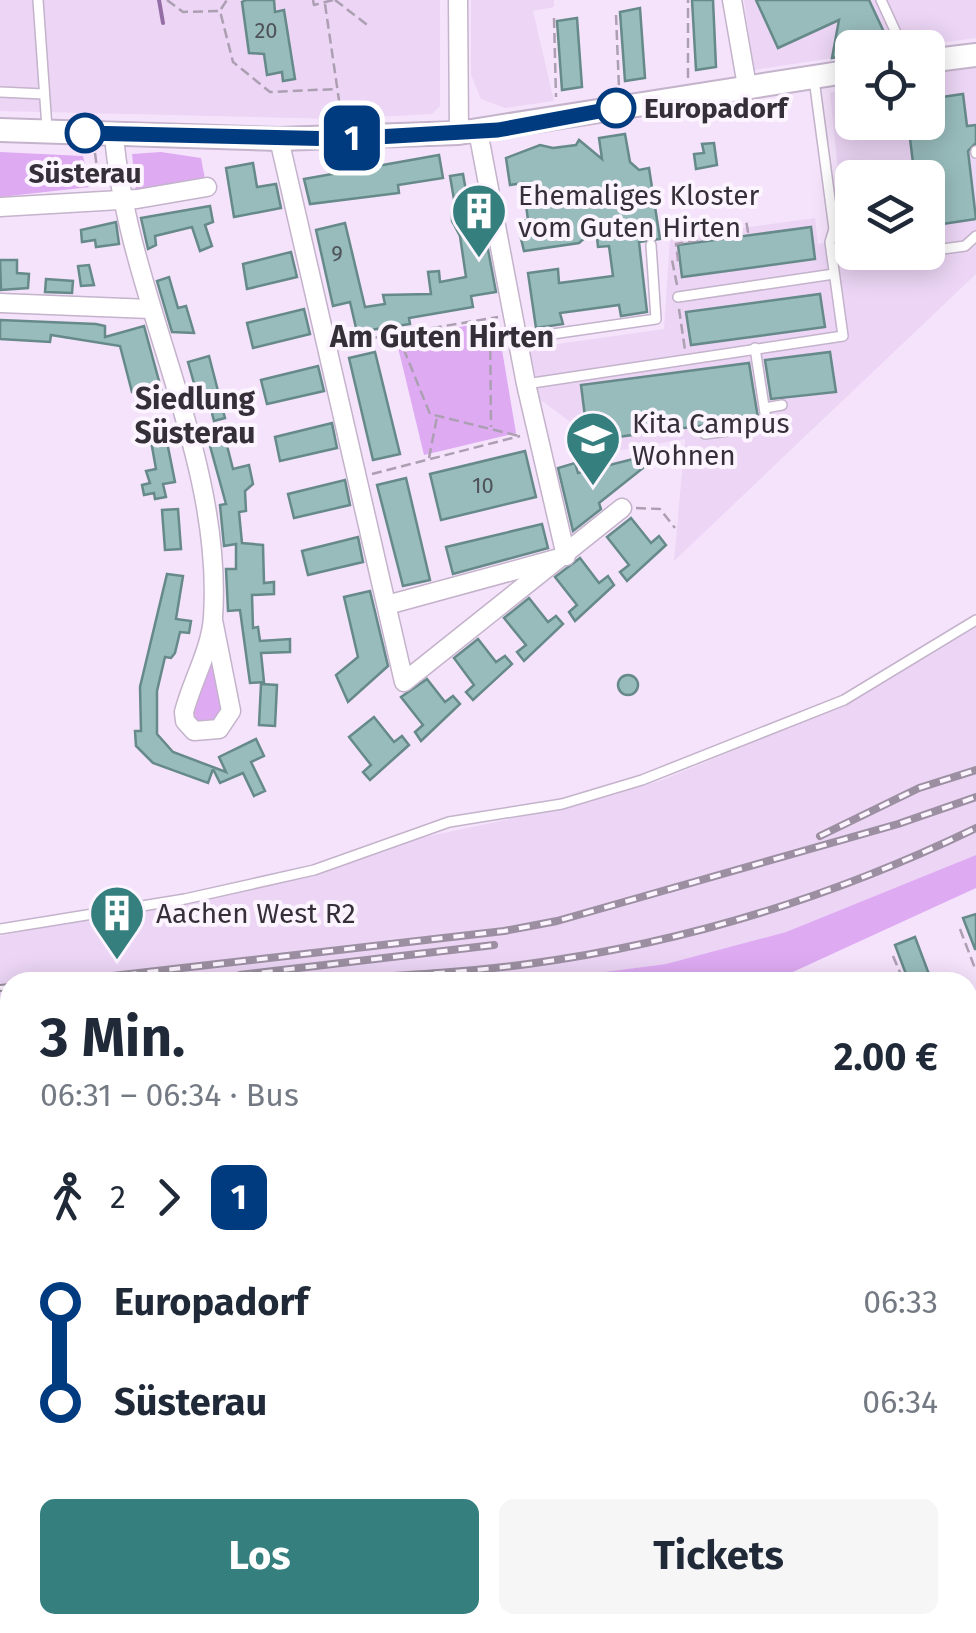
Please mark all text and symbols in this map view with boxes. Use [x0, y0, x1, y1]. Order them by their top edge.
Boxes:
house number: 20 [254, 17, 278, 44]
map controls [835, 30, 945, 270]
button: locate [835, 30, 945, 140]
marker: Europadorf [597, 89, 635, 127]
place label: Europadorf [644, 92, 790, 125]
line badge: 1 [320, 106, 384, 170]
marker: Süsterau [66, 114, 104, 152]
text: 1 [344, 117, 360, 159]
place label: Süsterau [29, 157, 141, 190]
button: layers [835, 160, 945, 270]
place label: Ehemaliges Kloster vom Guten Hirten [518, 179, 759, 244]
building icon: Ehemaliges Kloster vom Guten Hirten [449, 181, 509, 260]
house number: 9 [331, 240, 343, 267]
district label: Am Guten Hirten [329, 319, 554, 355]
district label: Siedlung Süsterau [135, 381, 256, 451]
place label: Kita Campus Wohnen [632, 407, 790, 472]
school or university icon: Kita Campus Wohnen [563, 409, 623, 488]
house number: 10 [472, 472, 494, 499]
building icon: Aachen West R2 [87, 883, 147, 962]
place label: Aachen West R2 [156, 897, 356, 930]
text: 3 Min. [40, 1005, 185, 1071]
text: 2.00 € [834, 1034, 938, 1080]
text: 06:31 – 06:34 · Bus [40, 1076, 299, 1114]
icon: walk [40, 1170, 95, 1225]
icon: forward [141, 1170, 196, 1225]
text: 1 [231, 1176, 247, 1218]
text: 2 [110, 1178, 126, 1216]
text: Europadorf [114, 1279, 308, 1325]
text: 06:33 [863, 1283, 938, 1321]
text: Süsterau [114, 1379, 267, 1425]
text: 06:34 [862, 1383, 938, 1421]
button: Los [40, 1499, 479, 1614]
button: Tickets [499, 1499, 938, 1614]

